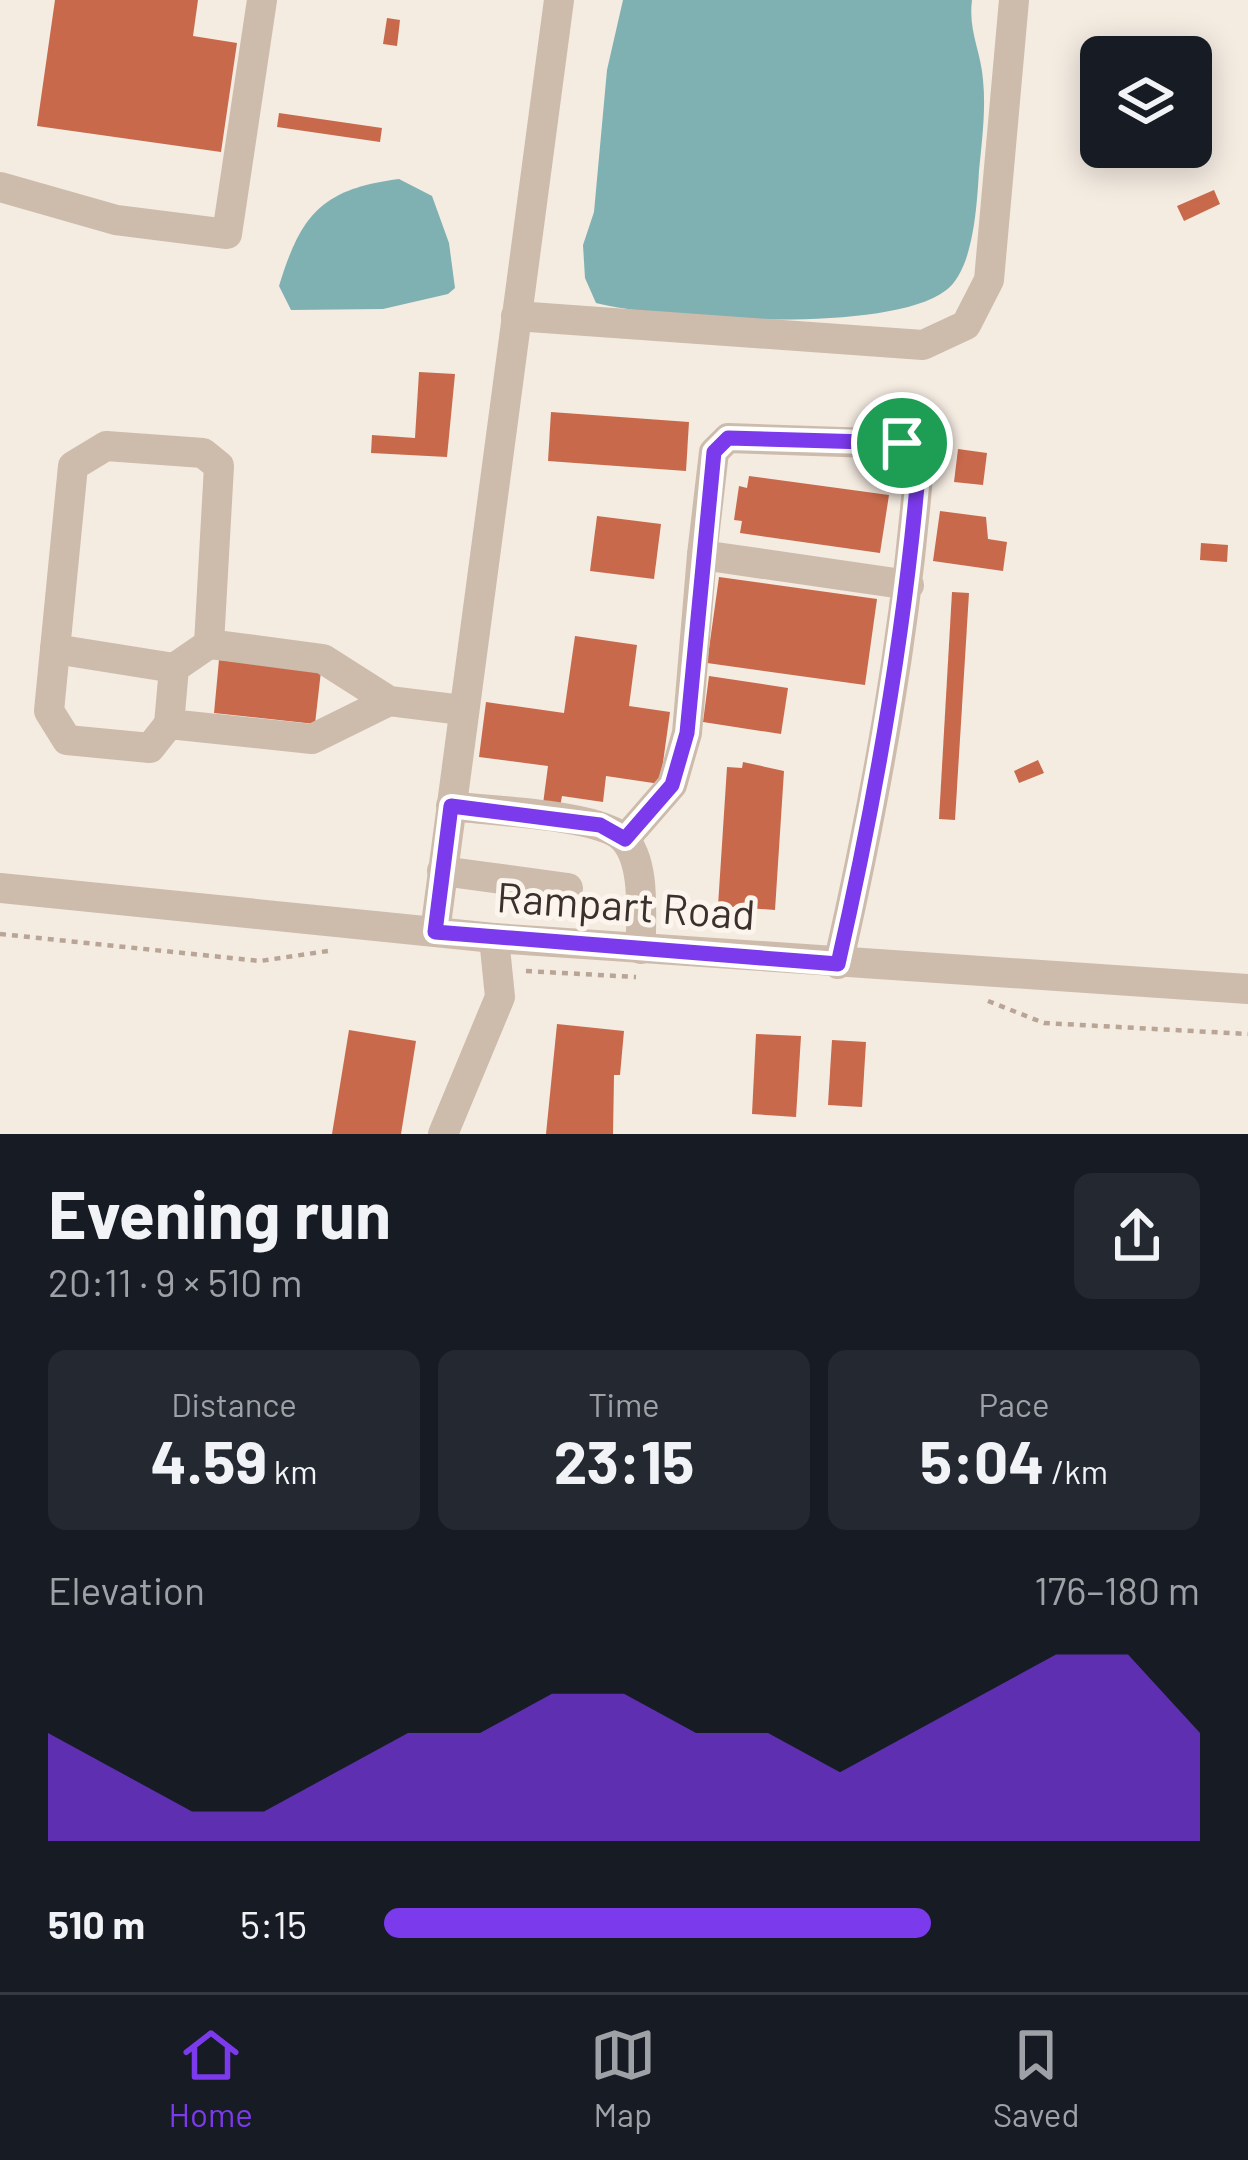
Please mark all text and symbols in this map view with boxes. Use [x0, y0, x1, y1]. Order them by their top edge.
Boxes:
map controls [1080, 36, 1212, 168]
button: layers [1080, 36, 1212, 168]
pin [851, 392, 953, 494]
icon: arrive [869, 410, 935, 476]
street label: Rampart Road [495, 870, 757, 939]
text: Evening run [48, 1173, 391, 1252]
button: share [1074, 1173, 1200, 1299]
text: 20:11 · 9 × 510 m [48, 1258, 302, 1305]
text: Distance [171, 1384, 297, 1424]
text: Time [588, 1384, 660, 1424]
text: Pace [979, 1384, 1049, 1424]
text: 4.59 [150, 1424, 267, 1496]
text: 23:15 [554, 1424, 694, 1496]
text: 5:04 [920, 1424, 1045, 1496]
text: km [267, 1451, 318, 1491]
text: /km [1045, 1451, 1108, 1491]
text: Elevation [48, 1566, 205, 1613]
text: 176–180 m [1034, 1566, 1200, 1613]
text: 510 m [48, 1900, 145, 1947]
text: 5:15 [240, 1900, 307, 1947]
tab: Home [169, 2022, 253, 2134]
tab: Map [590, 2022, 656, 2134]
tab: Saved [993, 2022, 1079, 2134]

